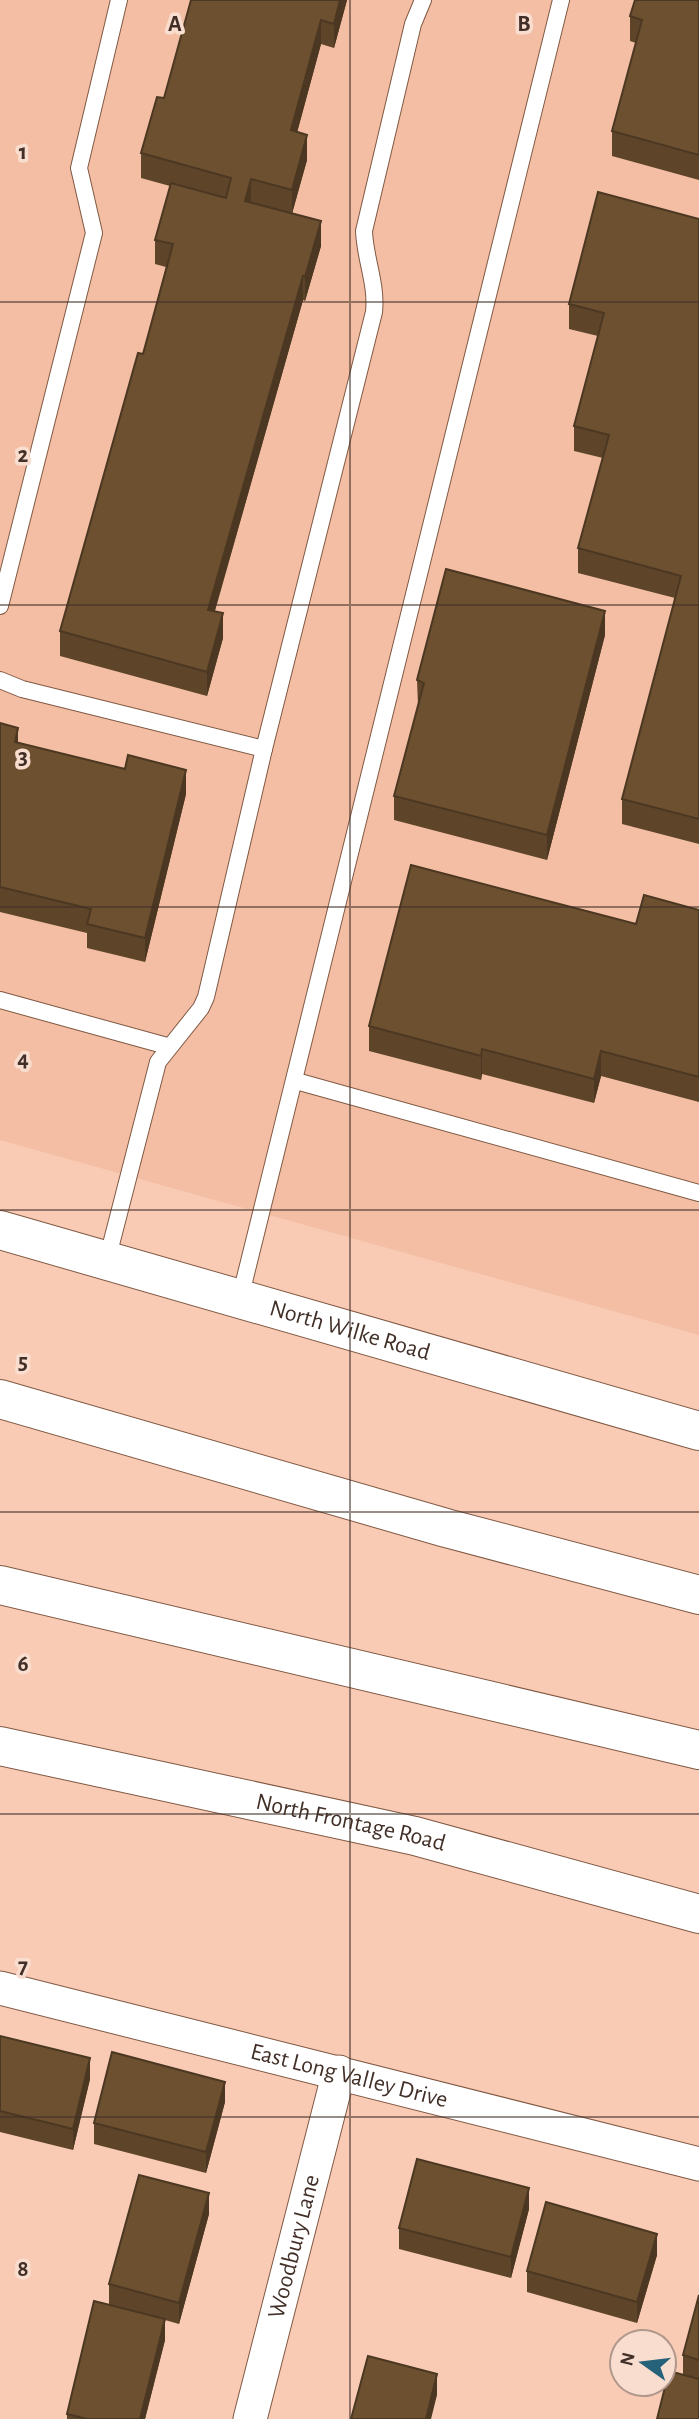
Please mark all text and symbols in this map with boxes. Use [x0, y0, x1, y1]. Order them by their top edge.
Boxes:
text: A [168, 13, 182, 36]
text: B [517, 13, 531, 36]
text: 1 [19, 141, 27, 164]
text: 2 [18, 444, 29, 467]
text: 3 [18, 746, 28, 769]
text: 4 [17, 1048, 29, 1071]
street label: North Wilke Road [267, 1296, 433, 1365]
text: 5 [18, 1351, 28, 1374]
text: 6 [17, 1653, 29, 1676]
street label: North Frontage Road [254, 1790, 448, 1856]
text: 7 [18, 1955, 28, 1978]
street label: East Long Valley Drive [248, 2040, 450, 2112]
street label: Woodbury Lane [264, 2172, 324, 2321]
text: 8 [17, 2258, 29, 2281]
north arrow [608, 2328, 678, 2398]
text: N [617, 2351, 639, 2368]

